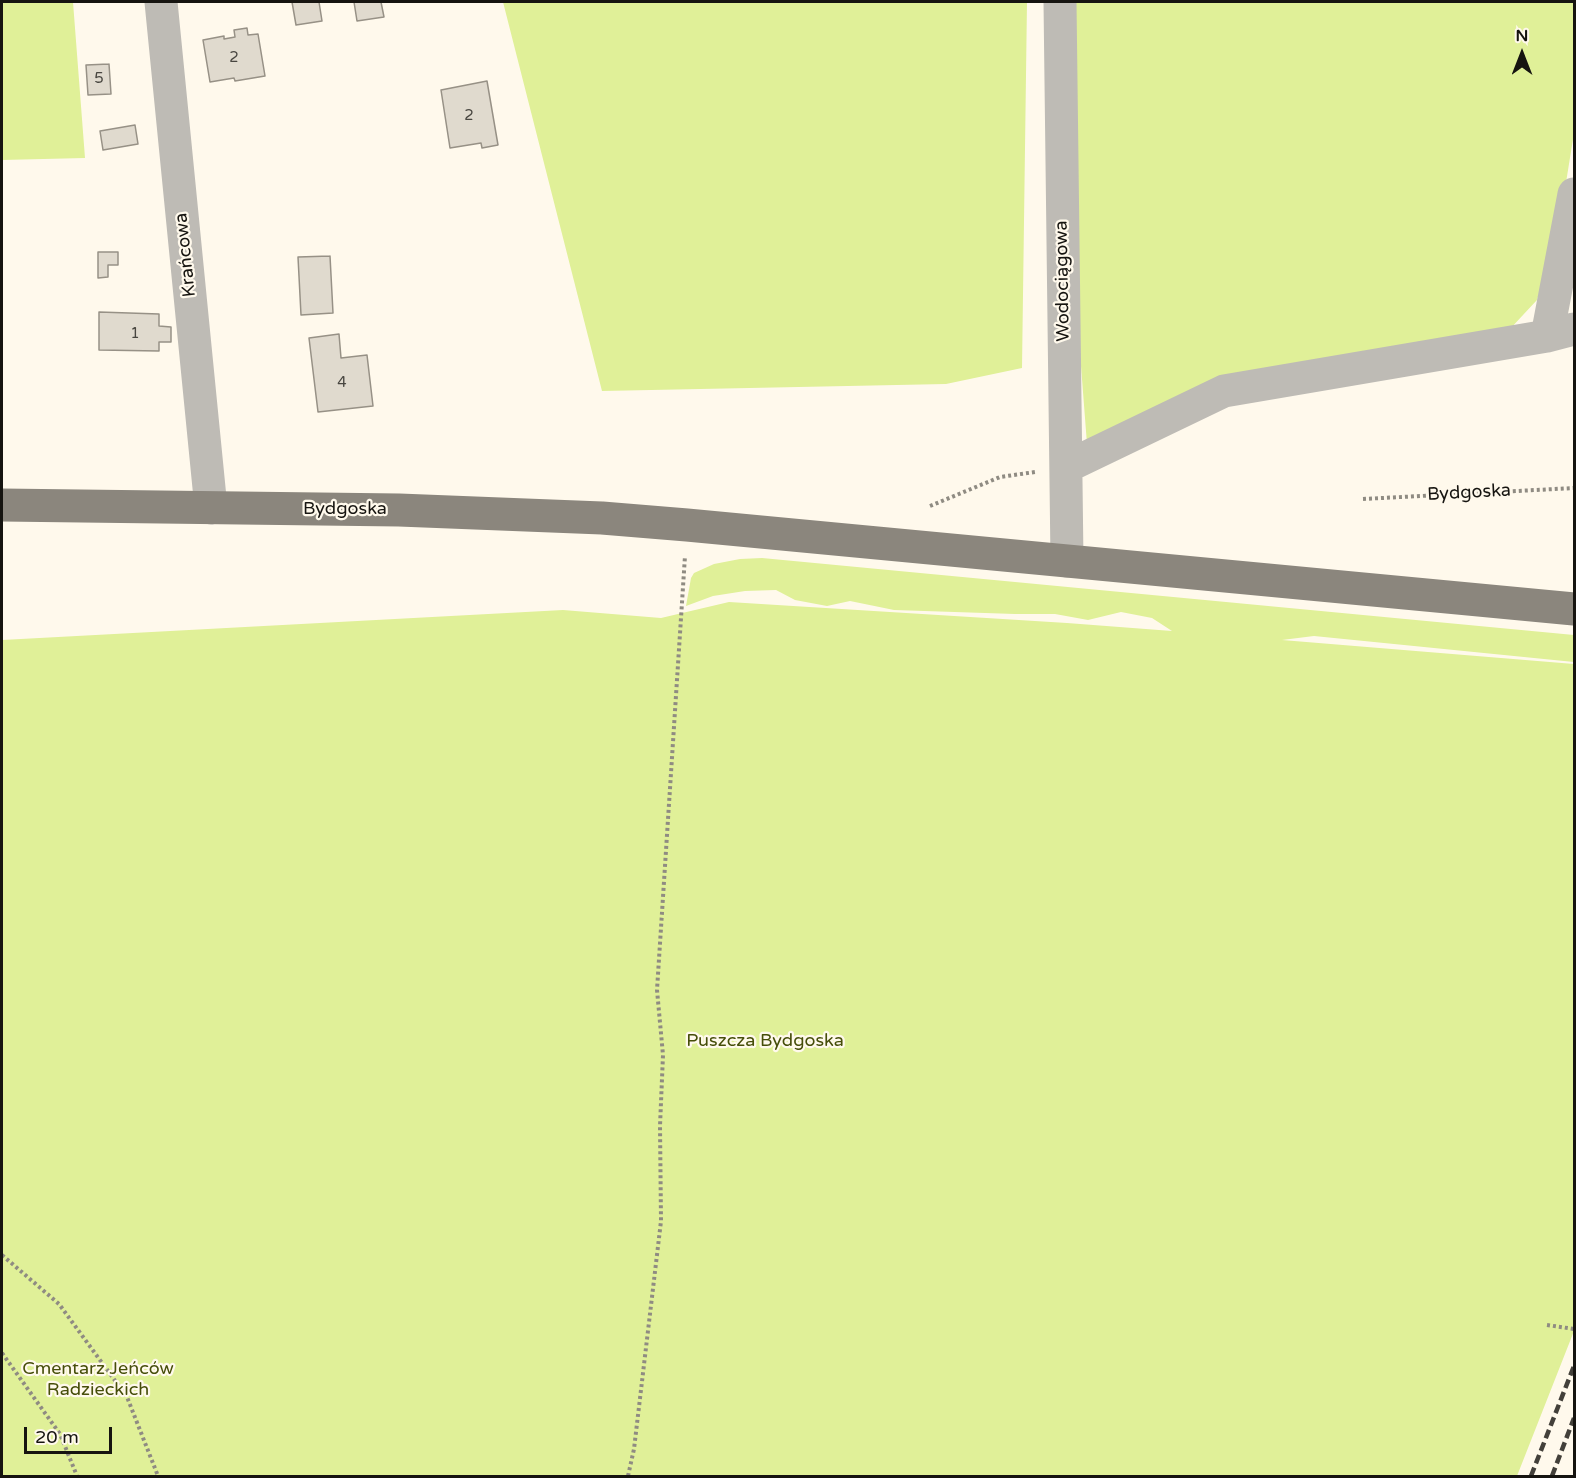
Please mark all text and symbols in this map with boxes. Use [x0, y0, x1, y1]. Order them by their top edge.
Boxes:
north arrow [1492, 24, 1552, 84]
text: N [1516, 26, 1528, 46]
house number: 2 [229, 49, 239, 67]
house number: 5 [94, 70, 104, 88]
house number: 2 [464, 107, 474, 125]
street label: Krańcowa [171, 212, 201, 298]
street label: Wodociągowa [1051, 220, 1075, 342]
house number: 1 [130, 325, 140, 343]
house number: 4 [337, 374, 347, 392]
street label: Bydgoska [1427, 480, 1511, 506]
street label: Bydgoska [303, 498, 387, 520]
park label: Puszcza Bydgoska [686, 1030, 844, 1052]
park label: Cmentarz Jeńców Radzieckich [22, 1358, 174, 1400]
scale bar [27, 1415, 116, 1453]
text: 20 m [35, 1426, 79, 1448]

